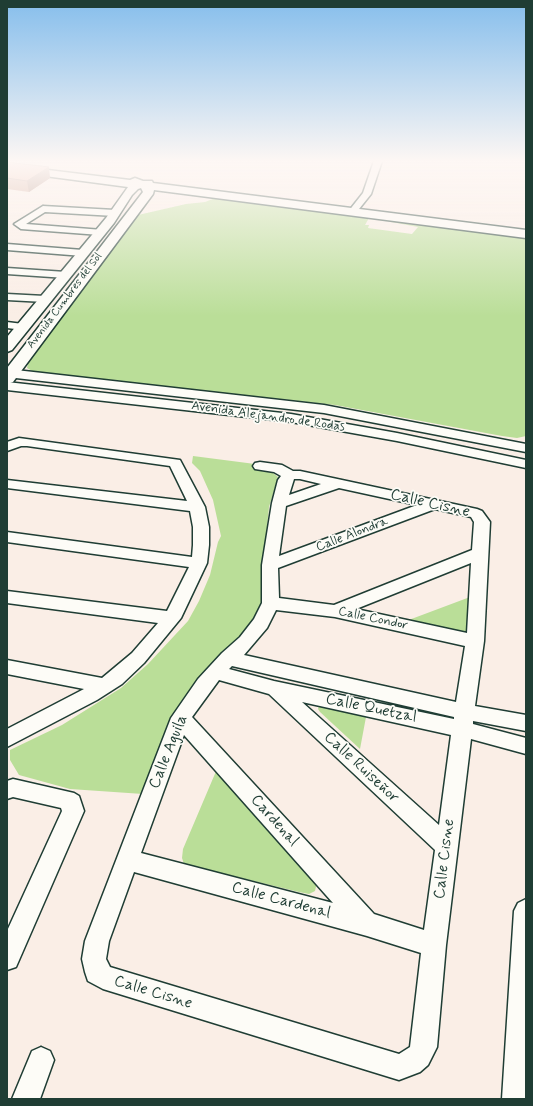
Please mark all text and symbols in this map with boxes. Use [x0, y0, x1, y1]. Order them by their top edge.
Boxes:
street label: Avenida Cumbres del Sol [25, 251, 105, 351]
street label: Avenida Alejandro de Rodas [190, 398, 346, 436]
street label: Calle Cisne [388, 486, 472, 522]
street label: Calle Alondra [314, 514, 390, 556]
street label: Calle Condor [337, 604, 409, 634]
street label: Calle Quetzal [324, 690, 418, 728]
street label: Calle Aguila [145, 712, 193, 792]
street label: Calle Ruiseñor [319, 728, 403, 808]
street label: Cardenal [246, 791, 302, 851]
street label: Calle Cisne [431, 818, 459, 900]
street label: Calle Cardenal [229, 879, 333, 923]
street label: Calle Cisne [111, 972, 195, 1014]

